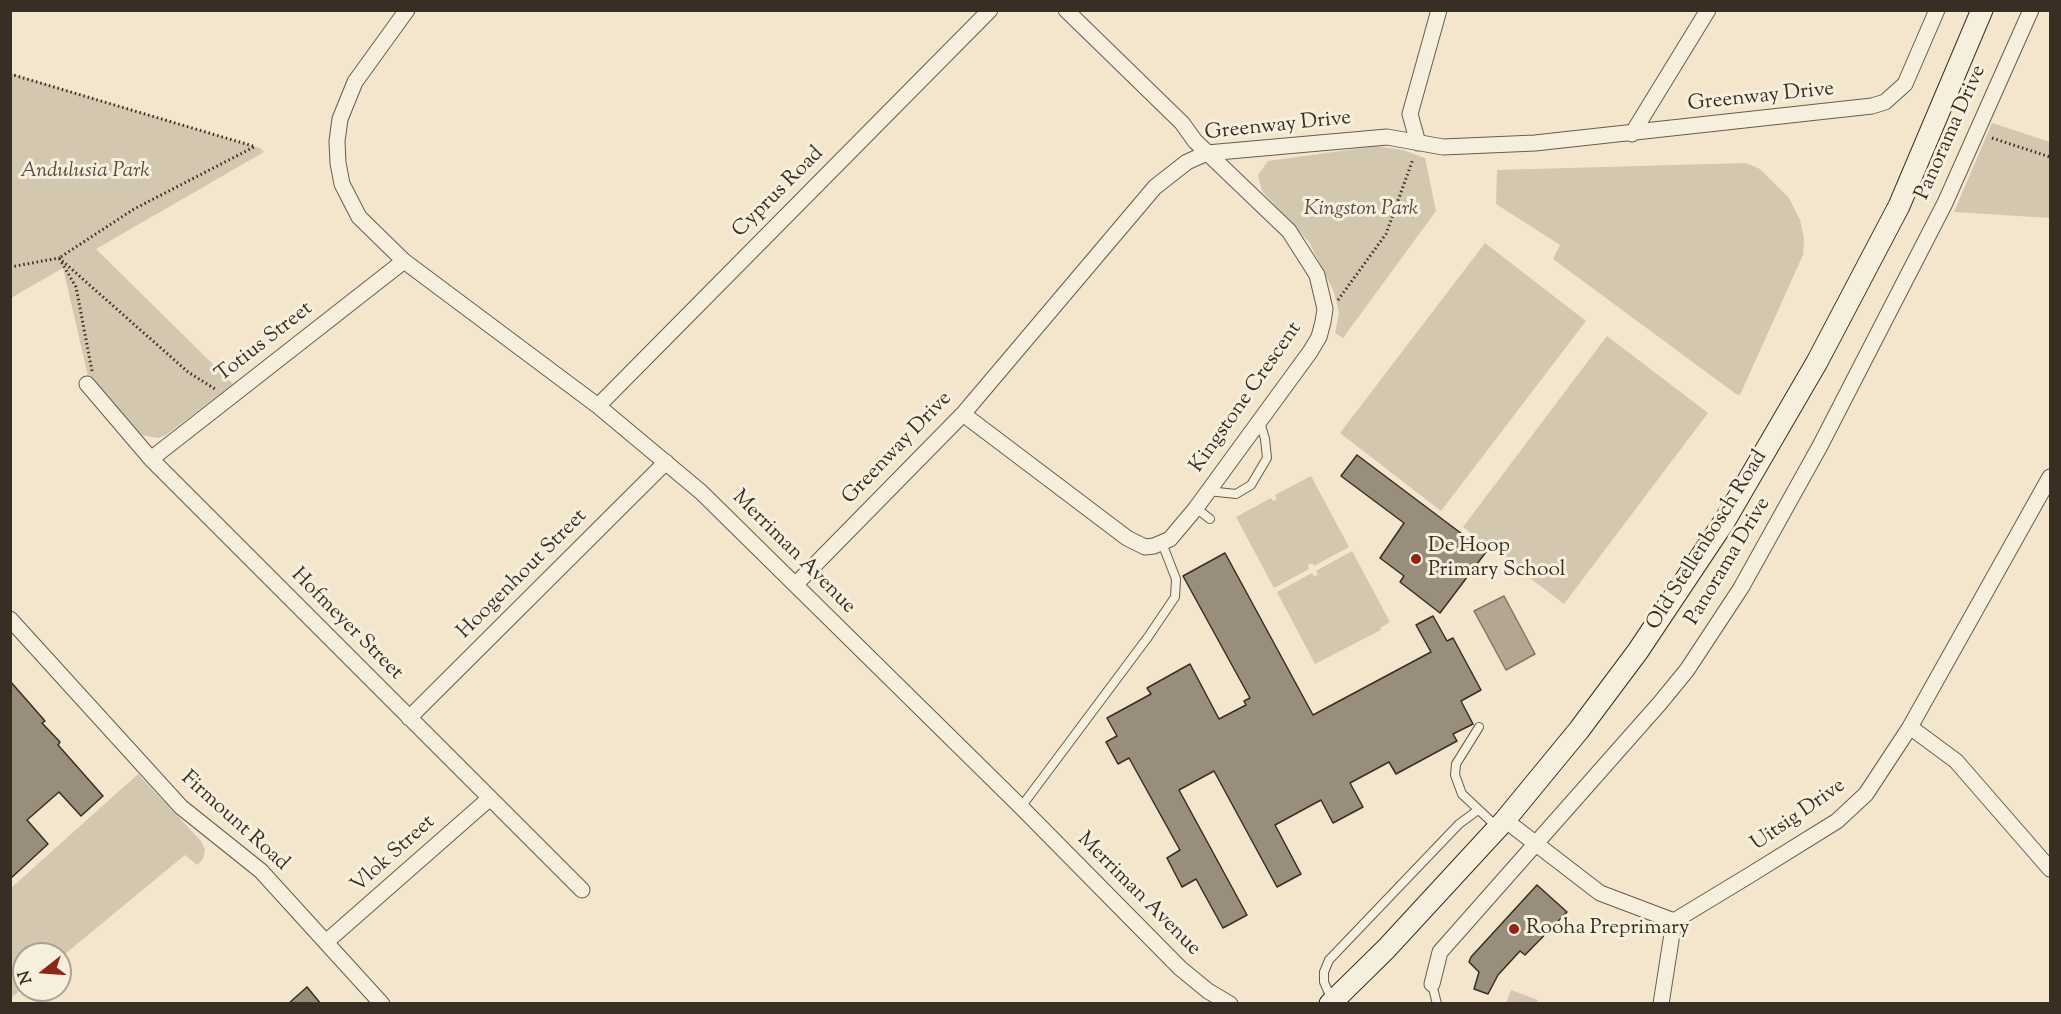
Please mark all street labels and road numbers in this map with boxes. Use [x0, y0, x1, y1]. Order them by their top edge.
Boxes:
street label: Panorama Drive [1911, 62, 1993, 204]
street label: Greenway Drive [1687, 78, 1835, 118]
street label: Greenway Drive [1204, 107, 1352, 147]
street label: Cyprus Road [728, 142, 830, 244]
street label: Totius Street [211, 297, 319, 389]
street label: Kingstone Crescent [1186, 318, 1308, 478]
street label: Greenway Drive [838, 387, 958, 511]
street label: Old Stellenbosch Road [1642, 446, 1774, 636]
street label: Merriman Avenue [726, 486, 860, 620]
street label: Panorama Drive [1681, 494, 1777, 630]
street label: Hoogenhout Street [453, 505, 593, 645]
street label: Hofmeyer Street [285, 564, 407, 686]
street label: Firmount Road [175, 767, 293, 877]
street label: Uitsig Drive [1747, 774, 1851, 858]
street label: Vlok Street [347, 811, 441, 899]
street label: Merriman Avenue [1071, 828, 1205, 962]

